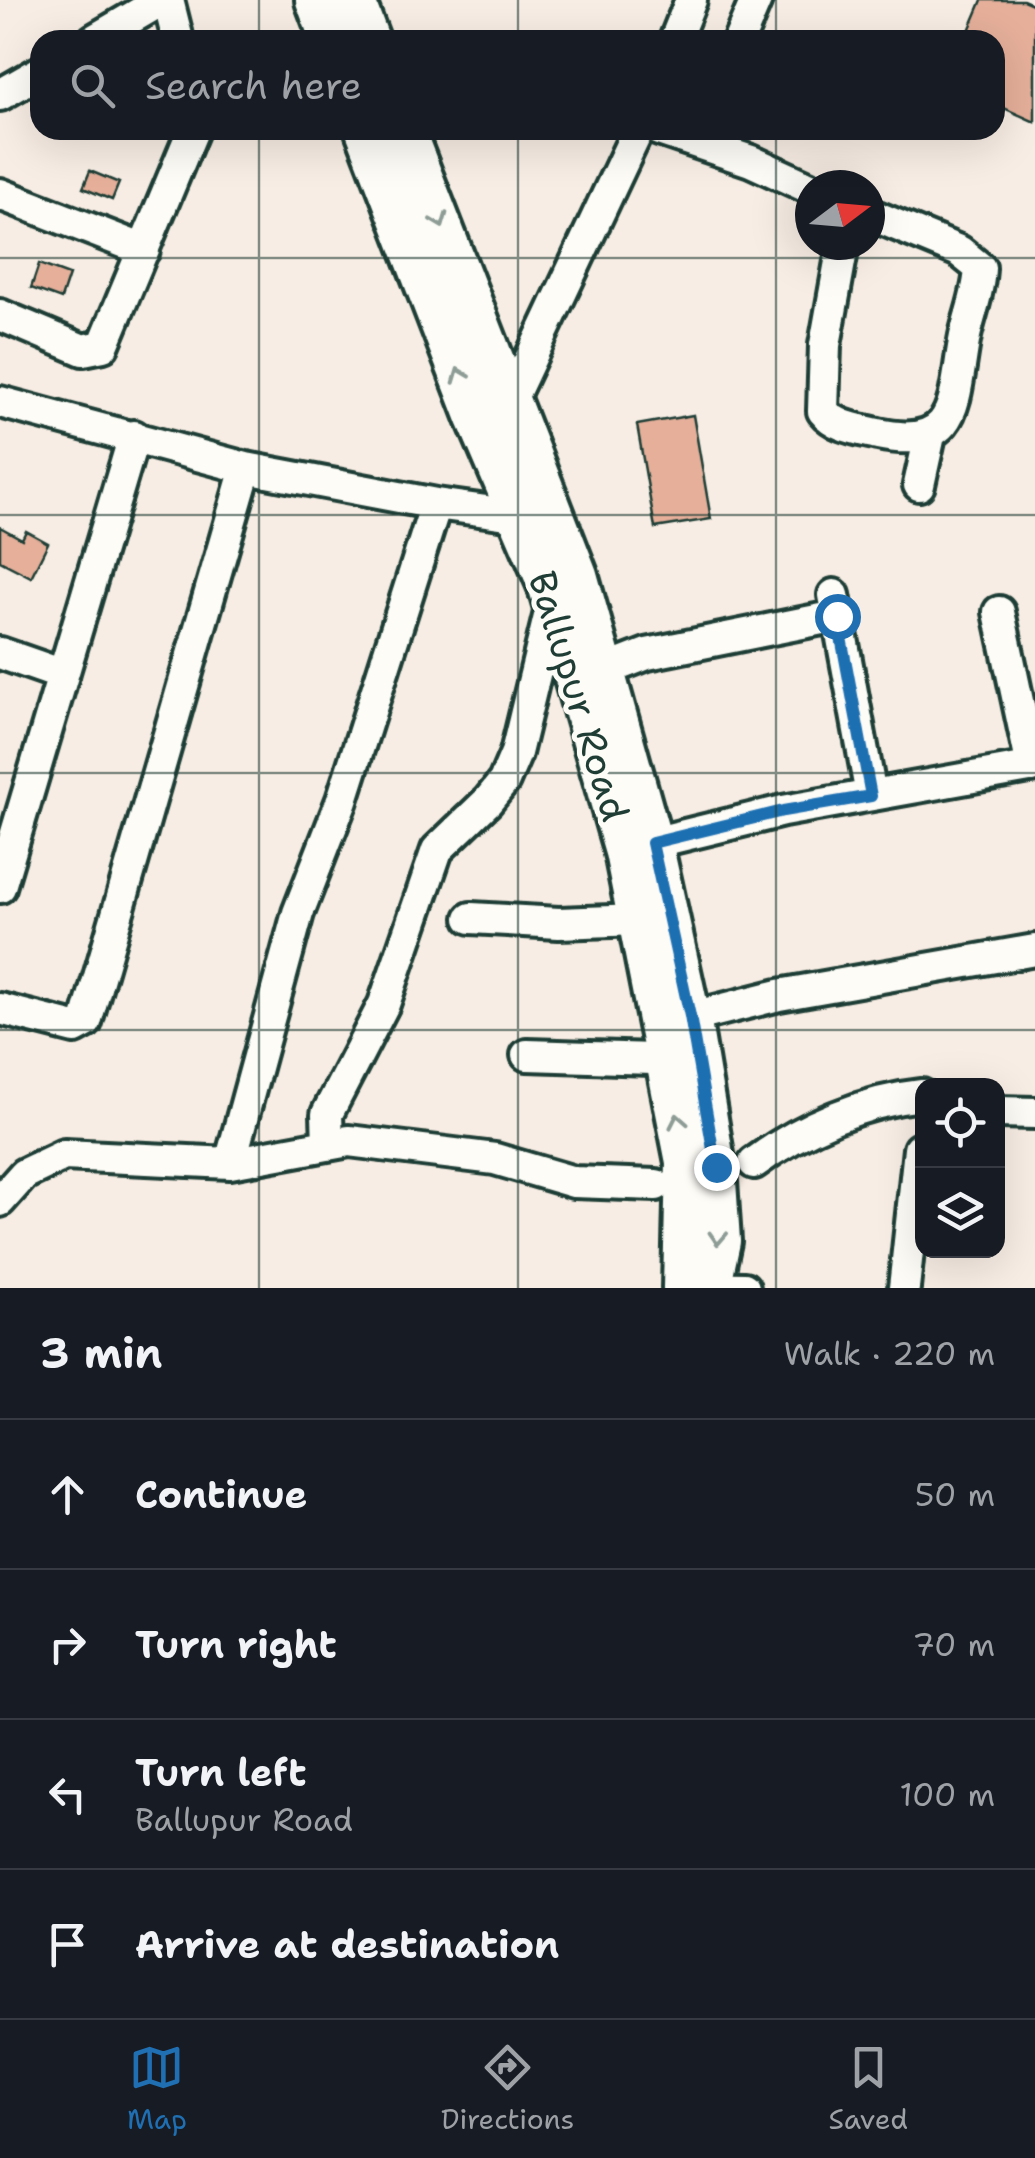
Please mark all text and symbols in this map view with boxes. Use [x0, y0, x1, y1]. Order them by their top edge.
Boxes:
search box [30, 30, 1005, 140]
icon: search [65, 58, 120, 113]
text: Search here [145, 60, 362, 111]
north arrow [795, 170, 885, 260]
one-way arrow [428, 211, 448, 229]
one-way arrow [452, 368, 472, 385]
street label: Ballupur Road [517, 565, 641, 827]
route start [815, 594, 861, 640]
map controls [915, 1078, 1005, 1258]
button: locate [915, 1078, 1005, 1168]
one-way arrow [669, 1113, 690, 1130]
route end [694, 1145, 740, 1191]
button: layers [915, 1168, 1005, 1258]
one-way arrow [707, 1231, 728, 1247]
text: 3 min [40, 1325, 162, 1381]
text: Walk · 220 m [784, 1332, 995, 1375]
icon: ahead [40, 1467, 95, 1522]
text: Continue [135, 1469, 307, 1520]
text: 50 m [915, 1473, 995, 1516]
icon: right [40, 1617, 95, 1672]
text: Turn right [135, 1619, 337, 1670]
text: 70 m [912, 1623, 995, 1666]
text: Turn left [135, 1747, 307, 1798]
icon: left [40, 1767, 95, 1822]
text: 100 m [899, 1773, 995, 1816]
text: Ballupur Road [135, 1798, 353, 1841]
icon: arrive [40, 1917, 95, 1972]
text: Arrive at destination [135, 1919, 559, 1970]
tab: Map [127, 2040, 187, 2138]
tab: Directions [441, 2040, 574, 2138]
tab: Saved [828, 2040, 908, 2138]

